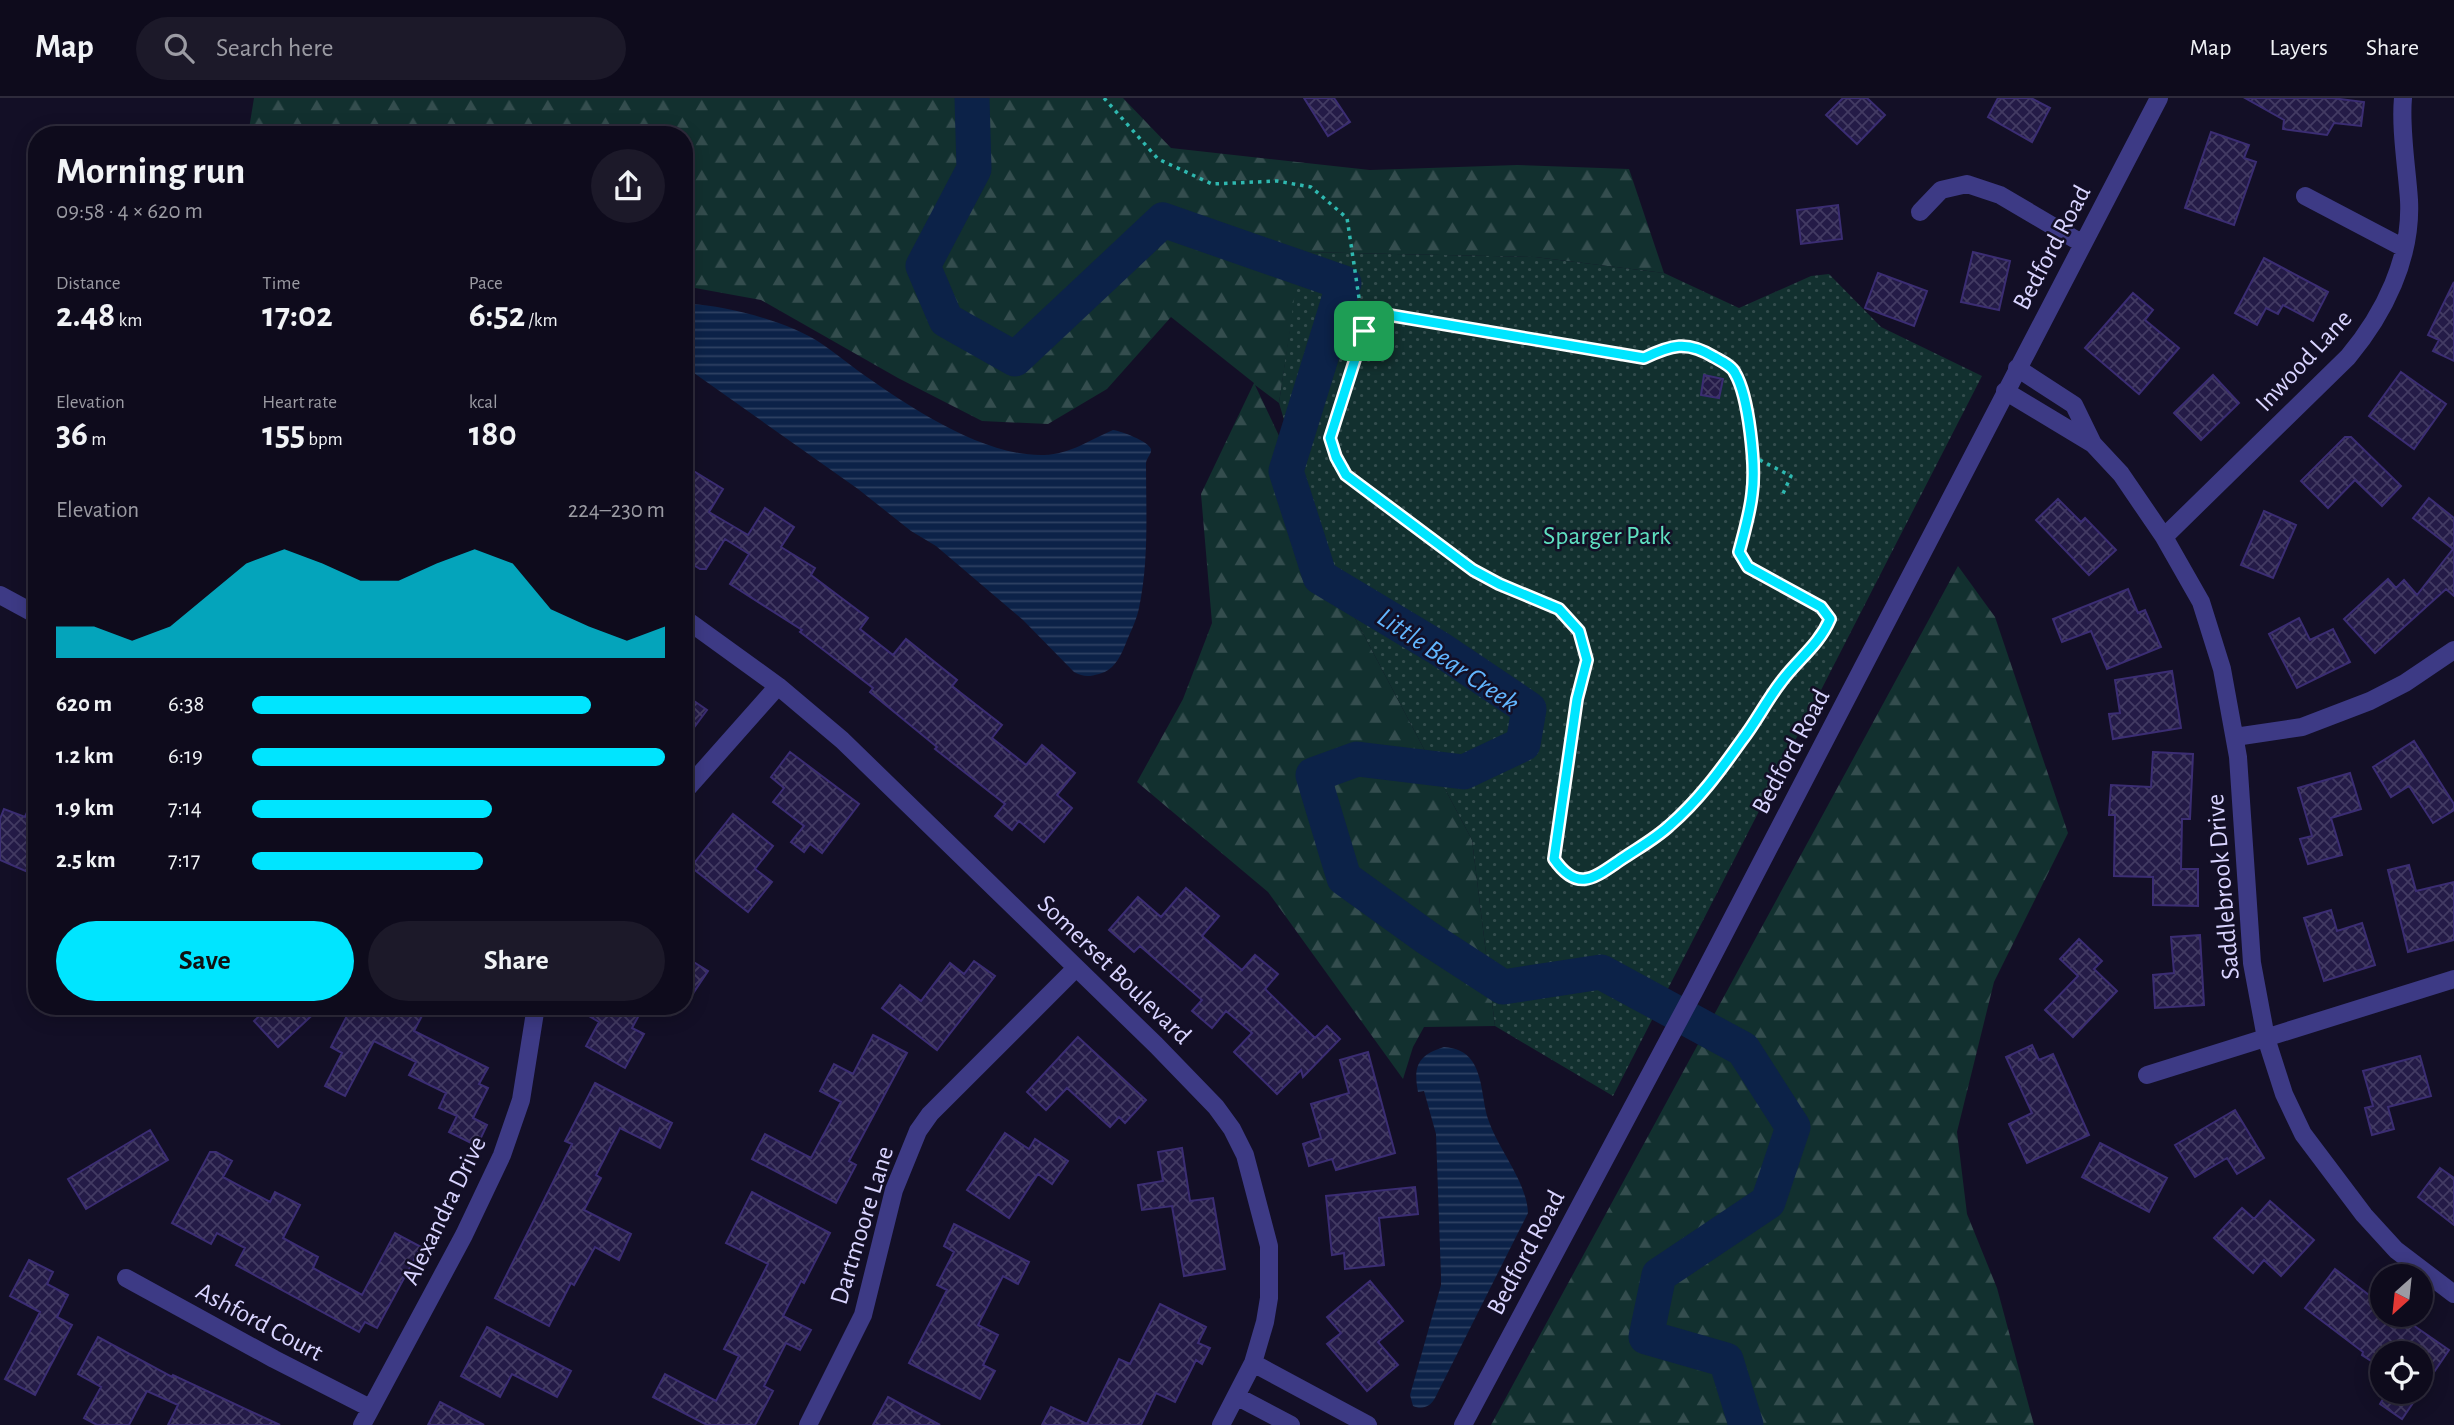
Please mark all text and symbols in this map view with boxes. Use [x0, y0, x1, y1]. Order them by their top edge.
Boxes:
search box [136, 17, 626, 80]
icon: search [160, 29, 198, 67]
text: Map [35, 31, 94, 64]
text: Search here [216, 35, 334, 61]
text: Map [2189, 36, 2231, 60]
text: Layers [2269, 36, 2328, 60]
text: Share [2366, 36, 2419, 60]
button: share [591, 149, 665, 223]
text: Morning run [56, 153, 245, 191]
street label: Bedford Road [2008, 181, 2096, 314]
text: 09:58 · 4 × 620 m [56, 200, 203, 223]
text: Distance [56, 274, 120, 293]
text: Time [262, 274, 300, 293]
text: Pace [469, 274, 503, 293]
text: 2.48 [56, 298, 115, 333]
text: 17:02 [262, 298, 333, 333]
text: 6:52 [469, 298, 525, 333]
pin [1334, 301, 1394, 361]
street label: Inwood Lane [2251, 305, 2357, 416]
text: km [115, 311, 142, 330]
text: /km [525, 311, 558, 330]
icon: arrive [1345, 312, 1383, 350]
text: Elevation [56, 393, 125, 412]
text: Heart rate [262, 393, 337, 412]
text: kcal [469, 393, 498, 412]
text: 36 [56, 417, 88, 452]
text: 155 [262, 417, 305, 452]
text: 180 [469, 417, 517, 452]
text: m [88, 430, 106, 449]
text: bpm [305, 430, 343, 449]
text: Elevation [56, 499, 139, 522]
text: 224–230 m [568, 499, 665, 522]
park label: Sparger Park [1543, 523, 1671, 549]
water label: Little Bear Creek [1372, 603, 1524, 718]
street label: Bedford Road [1747, 685, 1835, 818]
text: 620 m [56, 693, 112, 716]
text: 6:38 [168, 693, 204, 716]
text: 1.2 km [56, 745, 114, 768]
text: 6:19 [168, 745, 203, 768]
street label: Saddlebrook Drive [2202, 793, 2244, 981]
text: 1.9 km [56, 797, 114, 820]
text: 7:14 [168, 797, 202, 820]
text: 2.5 km [56, 849, 115, 872]
text: 7:17 [168, 849, 200, 872]
street label: Somerset Boulevard [1033, 890, 1196, 1049]
button: Save [56, 921, 354, 1001]
button: Share [368, 921, 665, 1001]
street label: Alexandra Drive [397, 1132, 491, 1289]
street label: Dartmoore Lane [826, 1143, 898, 1307]
street label: Bedford Road [1482, 1186, 1570, 1319]
north arrow [2370, 1264, 2432, 1326]
map controls [2370, 1264, 2433, 1404]
street label: Ashford Court [192, 1278, 327, 1366]
button: locate [2370, 1341, 2433, 1404]

